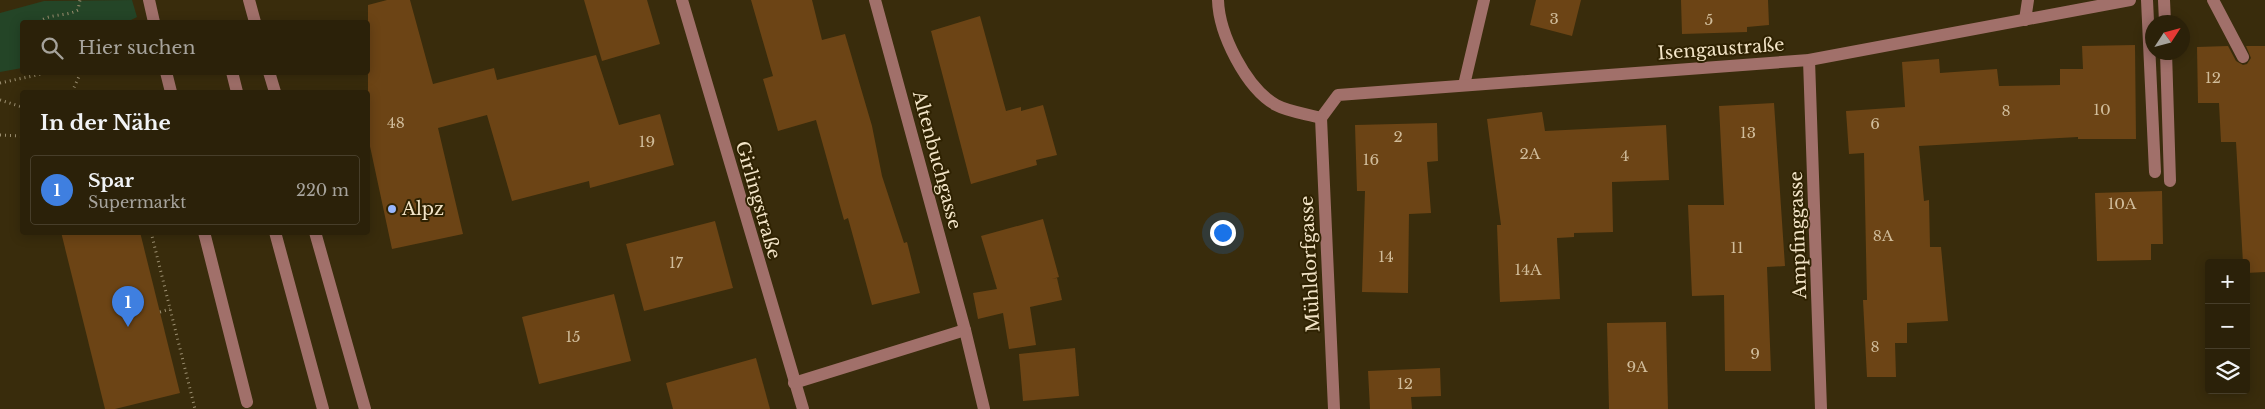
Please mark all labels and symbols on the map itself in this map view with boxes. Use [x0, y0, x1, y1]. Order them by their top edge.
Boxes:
house number: 3 [1549, 9, 1559, 28]
house number: 5 [1705, 10, 1713, 29]
north arrow [2145, 15, 2190, 60]
street label: Isengaustraße [1657, 34, 1785, 64]
house number: 12 [2205, 68, 2221, 87]
street label: Altenbuchgasse [908, 87, 966, 232]
house number: 10 [2093, 100, 2111, 119]
house number: 8 [2001, 101, 2011, 120]
house number: 48 [387, 113, 405, 132]
house number: 6 [1870, 114, 1880, 133]
house number: 13 [1740, 123, 1756, 142]
house number: 2 [1393, 127, 1403, 146]
house number: 19 [639, 132, 655, 151]
street label: Girlingstraße [731, 138, 785, 262]
house number: 2A [1520, 144, 1541, 163]
house number: 4 [1621, 146, 1629, 165]
house number: 16 [1363, 150, 1379, 169]
street label: Ampfinggasse [1785, 171, 1811, 300]
house number: 10A [2108, 194, 2137, 213]
street label: Mühldorfgasse [1295, 195, 1325, 333]
place label: Alpz [401, 198, 444, 220]
marker: Alpz [386, 203, 398, 215]
your location [1210, 220, 1236, 246]
house number: 8A [1873, 226, 1894, 245]
house number: 11 [1730, 238, 1744, 257]
house number: 14 [1378, 247, 1394, 266]
house number: 17 [669, 253, 684, 272]
house number: 14A [1514, 260, 1542, 279]
pin: 1 [112, 286, 144, 327]
house number: 15 [565, 327, 581, 346]
house number: 8 [1870, 337, 1880, 356]
house number: 9 [1750, 344, 1760, 363]
house number: 9A [1627, 357, 1648, 376]
house number: 12 [1397, 374, 1413, 393]

